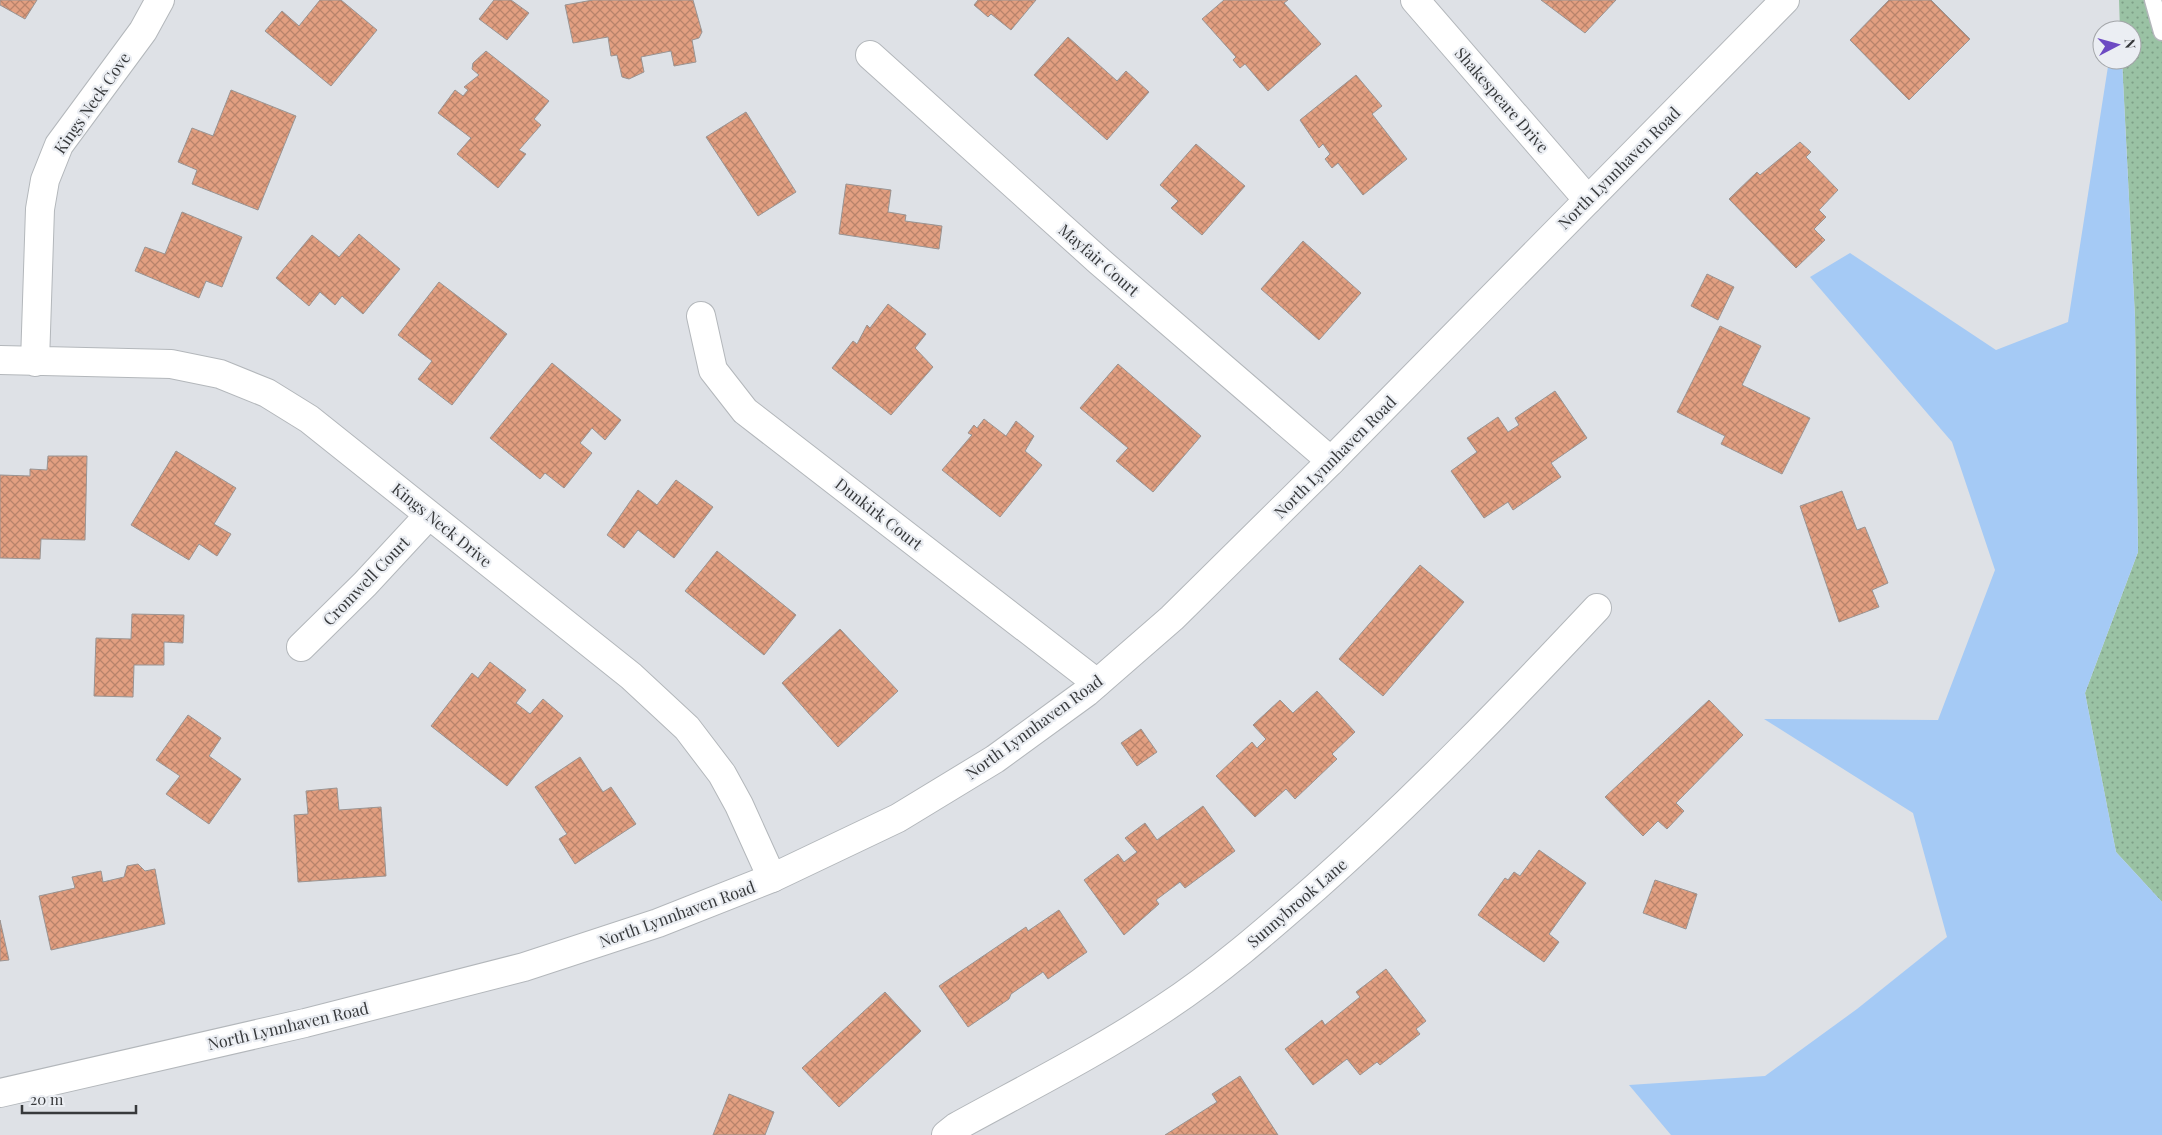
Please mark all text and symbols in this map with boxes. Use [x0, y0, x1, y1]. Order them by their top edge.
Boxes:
north arrow [2092, 20, 2142, 70]
text: N [2120, 38, 2140, 50]
street label: Shakespeare Drive [1451, 43, 1554, 157]
street label: Kings Neck Cove [49, 48, 134, 157]
street label: North Lynnhaven Road [1553, 102, 1684, 233]
street label: Mayfair Court [1055, 219, 1144, 301]
street label: North Lynnhaven Road [1269, 391, 1400, 522]
street label: Dunkirk Court [831, 473, 927, 554]
street label: Kings Neck Drive [388, 478, 497, 571]
street label: Cromwell Court [318, 531, 414, 630]
street label: North Lynnhaven Road [961, 670, 1106, 783]
street label: Sunnybrook Lane [1242, 853, 1351, 952]
street label: North Lynnhaven Road [596, 876, 758, 952]
street label: North Lynnhaven Road [205, 997, 370, 1054]
scale bar [22, 1082, 136, 1114]
text: 20 m [30, 1089, 64, 1109]

